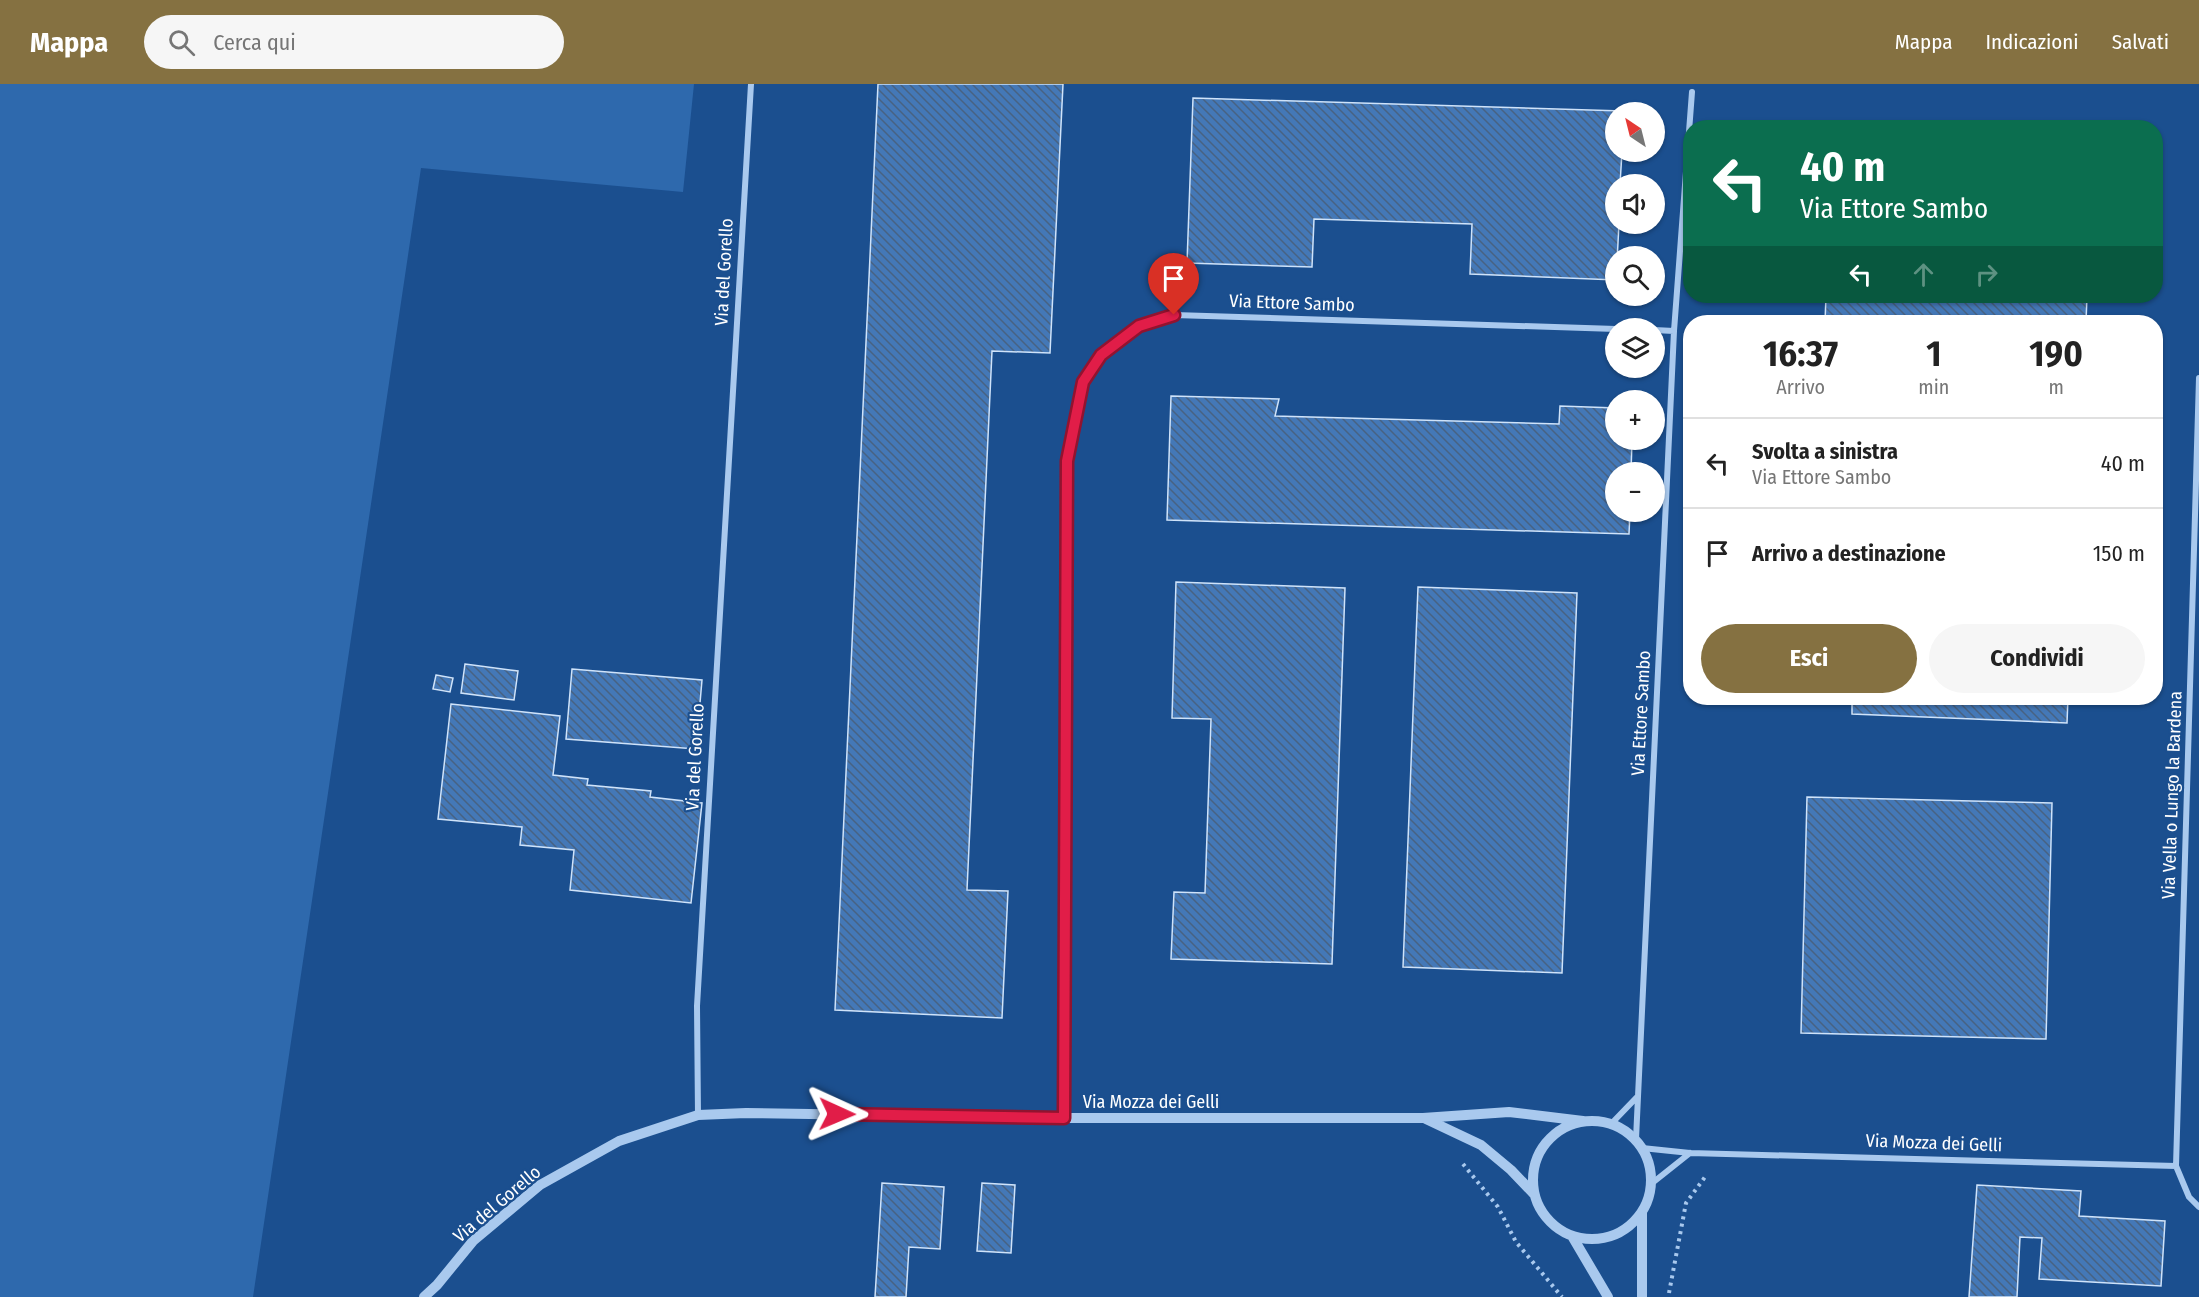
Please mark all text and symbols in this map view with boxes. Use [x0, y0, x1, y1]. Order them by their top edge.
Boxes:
search box [144, 15, 564, 69]
text: Mappa [30, 26, 108, 59]
icon: search [165, 26, 198, 59]
text: Cerca qui [213, 29, 296, 56]
text: Mappa [1895, 29, 1952, 55]
text: Indicazioni [1985, 29, 2079, 55]
text: Salvati [2112, 29, 2169, 55]
north arrow [1605, 102, 1665, 162]
map controls [1605, 102, 1665, 522]
text: 40 m [1800, 142, 1885, 192]
icon: left [1701, 144, 1779, 222]
button: sound [1605, 174, 1665, 234]
text: Via Ettore Sambo [1800, 193, 1988, 225]
street label: Via del Gorello [710, 218, 738, 326]
button: search [1605, 246, 1665, 306]
pin [1148, 253, 1199, 315]
icon: left [1844, 258, 1877, 291]
icon: ahead [1907, 258, 1940, 291]
icon: right [1970, 258, 2003, 291]
icon: arrive [1157, 262, 1190, 295]
street label: Via Ettore Sambo [1229, 290, 1355, 316]
button: layers [1605, 318, 1665, 378]
text: 16:37 [1763, 332, 1838, 376]
text: 1 [1926, 332, 1941, 376]
text: 190 [2029, 332, 2083, 376]
text: Arrivo [1776, 375, 1825, 399]
text: min [1918, 375, 1949, 399]
text: m [2048, 375, 2064, 399]
button: + [1605, 390, 1665, 450]
text: Svolta a sinistra [1752, 438, 1898, 465]
icon: left [1701, 447, 1734, 480]
text: 40 m [2101, 450, 2145, 477]
button: − [1605, 462, 1665, 522]
text: Via Ettore Sambo [1752, 465, 1891, 489]
icon: arrive [1701, 537, 1734, 570]
text: Arrivo a destinazione [1752, 540, 1946, 567]
text: 150 m [2093, 540, 2145, 567]
button: Esci [1701, 624, 1917, 693]
button: Condividi [1929, 624, 2145, 693]
street label: Via Ettore Sambo [1627, 650, 1655, 776]
street label: Via Vella o Lungo la Bardena [2157, 691, 2187, 899]
street label: Via del Gorello [681, 703, 709, 811]
position arrow [805, 1082, 869, 1146]
street label: Via Mozza dei Gelli [1083, 1091, 1219, 1113]
street label: Via Mozza dei Gelli [1865, 1130, 2003, 1156]
street label: Via del Gorello [449, 1161, 545, 1247]

